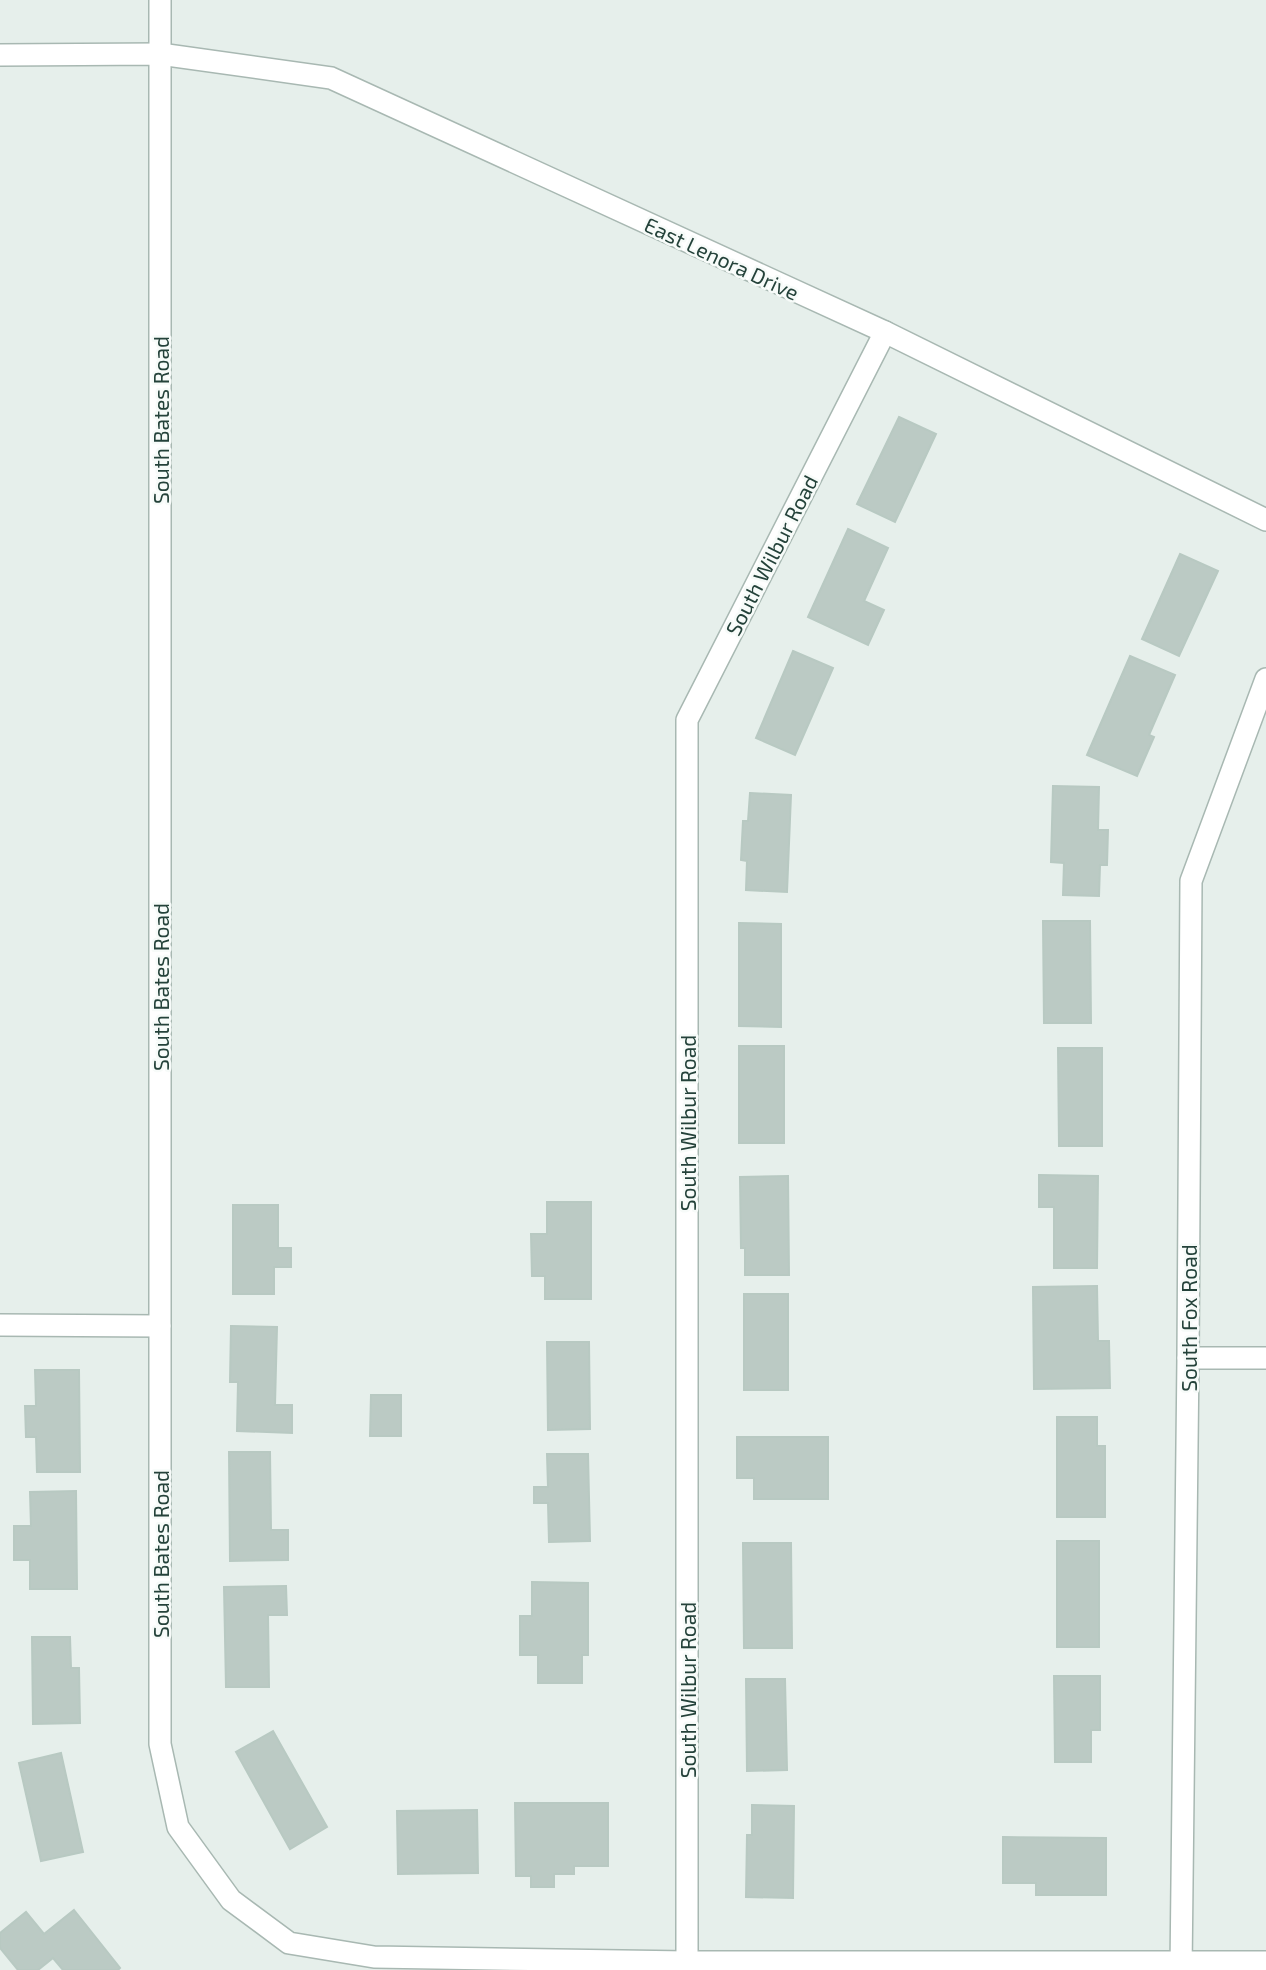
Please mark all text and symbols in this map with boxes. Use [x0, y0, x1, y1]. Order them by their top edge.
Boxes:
street label: East Lenora Drive [641, 211, 803, 305]
street label: South Bates Road [148, 336, 173, 504]
street label: South Wilbur Road [720, 471, 822, 639]
street label: South Bates Road [148, 903, 173, 1071]
street label: South Wilbur Road [675, 1035, 700, 1211]
street label: South Fox Road [1176, 1244, 1201, 1392]
street label: South Bates Road [148, 1470, 173, 1638]
street label: South Wilbur Road [675, 1602, 700, 1778]

